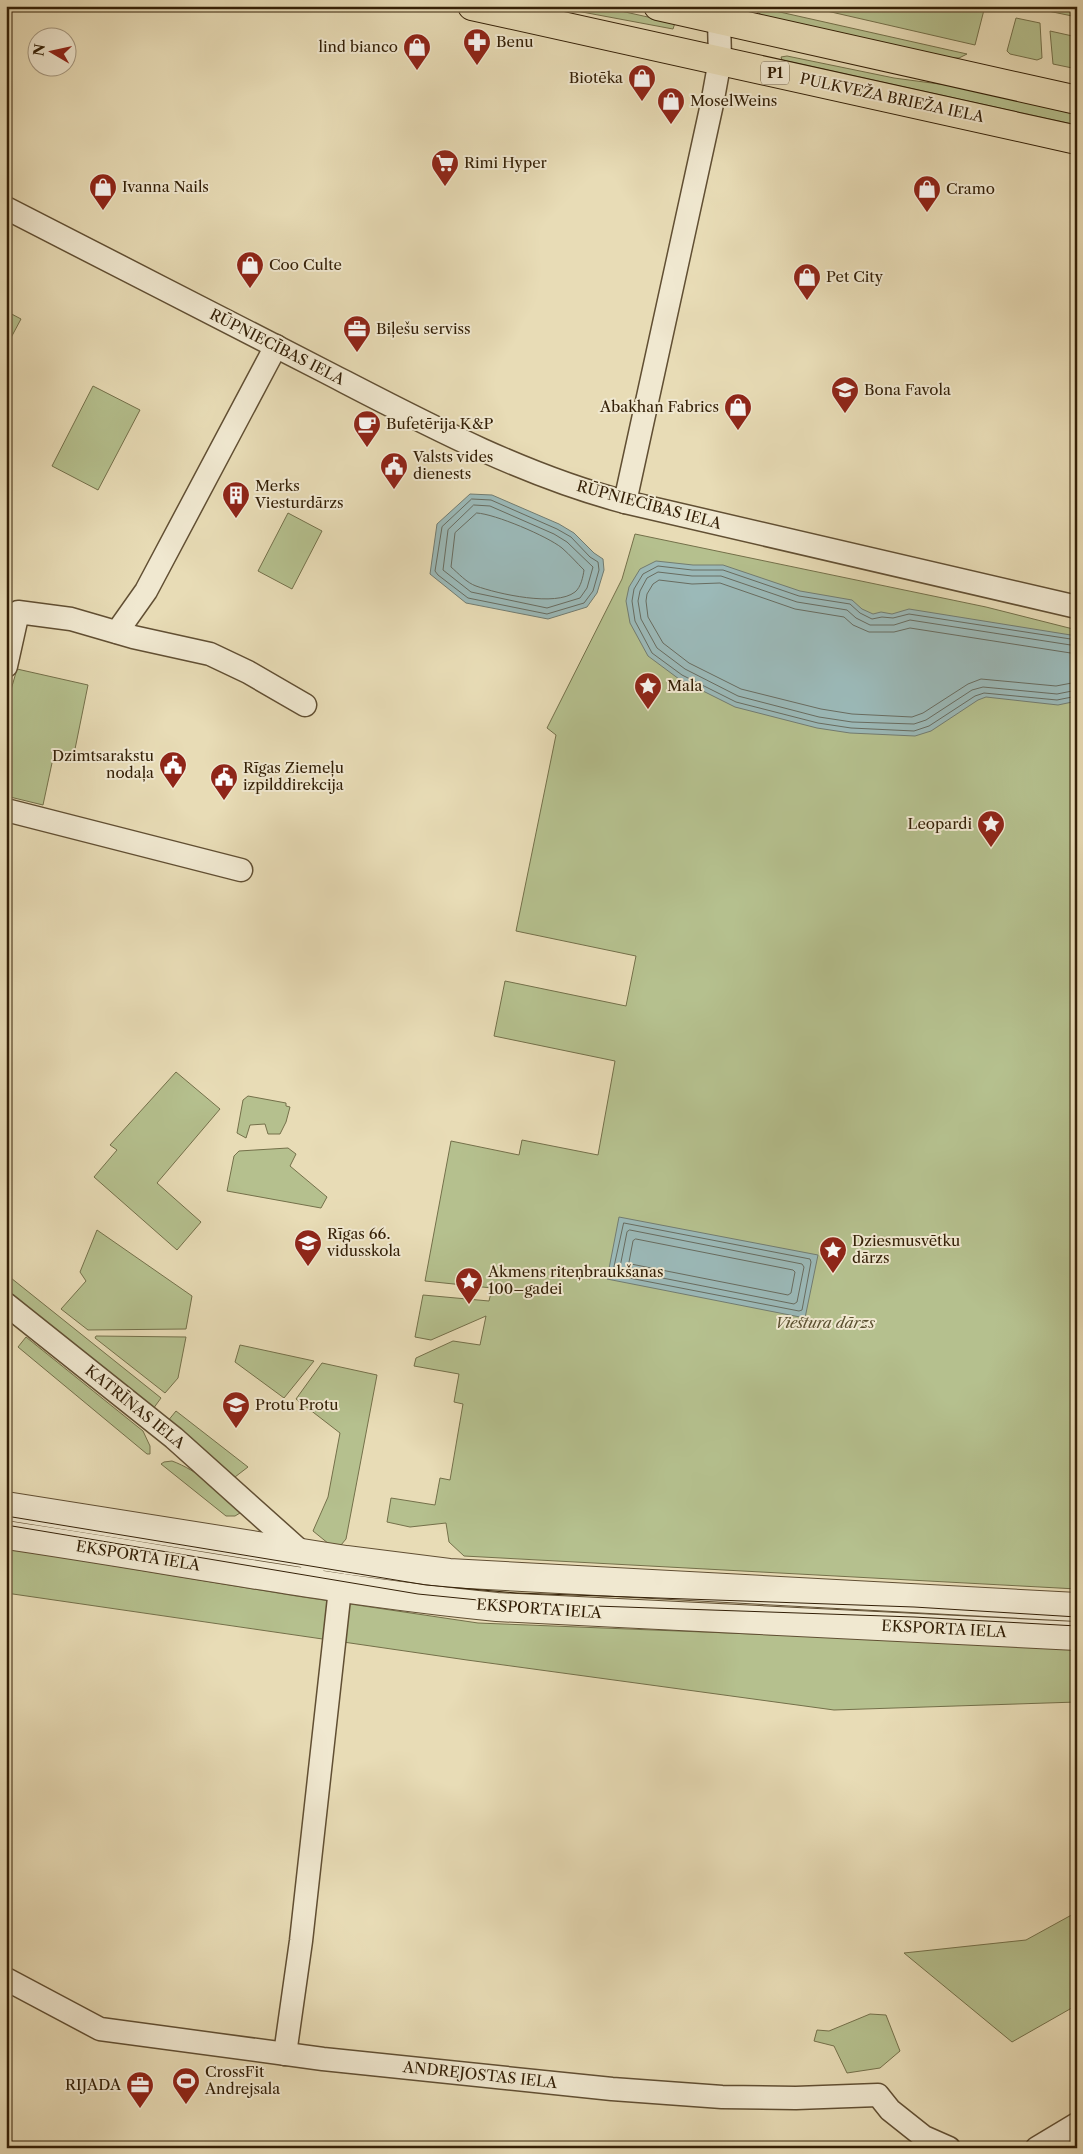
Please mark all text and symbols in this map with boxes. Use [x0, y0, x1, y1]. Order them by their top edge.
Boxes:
pharmacy icon: Benu [462, 27, 492, 66]
north arrow [28, 28, 78, 78]
shop icon: lind bianco [402, 32, 432, 71]
place label: Benu [496, 32, 534, 51]
place label: lind bianco [318, 37, 398, 56]
text: N [29, 43, 49, 57]
road number: P1 [761, 62, 789, 84]
shop icon: Biotēka [627, 63, 657, 102]
place label: Biotēka [569, 68, 623, 87]
street label: PULKVEŽA BRIEŽA IELA [798, 69, 987, 127]
shop icon: MoselWeins [656, 86, 686, 125]
place label: MoselWeins [690, 91, 777, 110]
supermarket icon: Rimi Hyper [430, 148, 460, 187]
place label: Rimi Hyper [464, 153, 548, 172]
shop icon: Ivanna Nails [88, 172, 118, 211]
shop icon: Cramo [912, 174, 942, 213]
place label: Ivanna Nails [122, 177, 209, 196]
place label: Cramo [946, 179, 995, 198]
shop icon: Coo Culte [235, 250, 265, 289]
place label: Coo Culte [269, 255, 342, 274]
shop icon: Pet City [792, 262, 822, 301]
place label: Pet City [826, 267, 884, 286]
street label: RŪPNIECĪBAS IELA [207, 304, 349, 389]
office icon: Biļešu serviss [342, 314, 372, 353]
place label: Biļešu serviss [376, 319, 471, 338]
school or university icon: Bona Favola [830, 375, 860, 414]
place label: Bona Favola [864, 380, 951, 399]
shop icon: Abakhan Fabrics [723, 392, 753, 431]
place label: Abakhan Fabrics [599, 397, 719, 416]
cafe icon: Bufetērija K&P [352, 409, 382, 448]
place label: Bufetērija K&P [386, 414, 494, 433]
place label: Valsts vides dienests [412, 447, 493, 483]
public building icon: Valsts vides dienests [379, 451, 409, 490]
place label: Merks Viesturdārzs [254, 476, 344, 512]
street label: RŪPNIECĪBAS IELA [575, 476, 724, 533]
building icon: Merks Viesturdārzs [221, 480, 251, 519]
place icon: Mala [633, 671, 663, 710]
place label: Mala [667, 676, 702, 695]
place label: Dzimtsarakstu nodaļa [52, 746, 154, 782]
public building icon: Dzimtsarakstu nodaļa [158, 750, 188, 789]
place label: Rīgas Ziemeļu izpilddirekcija [243, 758, 344, 794]
public building icon: Rīgas Ziemeļu izpilddirekcija [209, 762, 239, 801]
place icon: Leopardi [976, 809, 1006, 848]
place label: Leopardi [908, 814, 972, 833]
place label: Rīgas 66. vidusskola [326, 1224, 401, 1260]
school or university icon: Rīgas 66. vidusskola [293, 1228, 323, 1267]
place label: Dziesmusvētku dārzs [852, 1231, 960, 1267]
place icon: Dziesmusvētku dārzs [818, 1235, 848, 1274]
place label: Akmens riteņbraukšanas 100–gadei [487, 1262, 663, 1298]
place icon: Akmens riteņbraukšanas 100–gadei [454, 1266, 484, 1305]
park label: Viestura dārzs [775, 1313, 875, 1332]
street label: KATRĪNAS IELA [82, 1361, 190, 1453]
school or university icon: Protu Protu [221, 1390, 251, 1429]
place label: Protu Protu [255, 1395, 339, 1414]
street label: EKSPORTA IELA [75, 1536, 202, 1575]
street label: EKSPORTA IELA [476, 1595, 603, 1622]
street label: EKSPORTA IELA [881, 1616, 1008, 1641]
street label: ANDREJOSTAS IELA [401, 2057, 559, 2092]
place label: CrossFit Andrejsala [204, 2062, 280, 2098]
sports icon: CrossFit Andrejsala [171, 2066, 201, 2105]
office icon: RIJADA [125, 2070, 155, 2109]
place label: RIJADA [65, 2075, 122, 2094]

